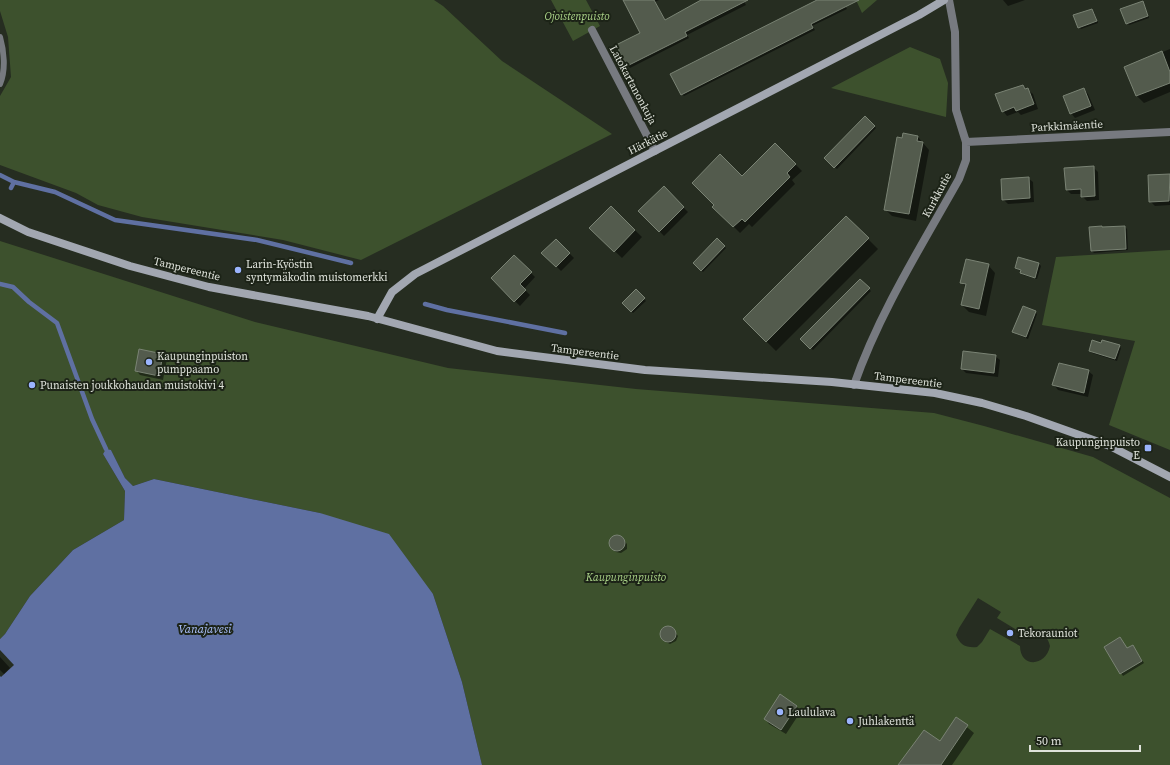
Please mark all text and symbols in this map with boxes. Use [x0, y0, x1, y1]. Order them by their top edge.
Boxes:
park label: Ojoistenpuisto [544, 9, 610, 24]
street label: Latokartanonkuja [606, 43, 660, 128]
street label: Parkkimäentie [1031, 117, 1104, 135]
street label: Härkätie [626, 125, 671, 158]
street label: Kurkkutie [919, 170, 955, 220]
street label: Tampereentie [152, 253, 222, 285]
place label: Larin-Kyöstin syntymäkodin muistomerkki [246, 257, 388, 285]
marker: Larin-Kyöstin syntymäkodin muistomerkki [233, 265, 243, 275]
street label: Tampereentie [550, 340, 620, 364]
place label: Kaupunginpuiston pumppaamo [157, 349, 248, 377]
marker: Kaupunginpuiston pumppaamo [144, 357, 154, 367]
street label: Tampereentie [873, 368, 943, 392]
place label: Punaisten joukkohaudan muistokivi 4 [40, 378, 225, 393]
marker: Punaisten joukkohaudan muistokivi 4 [27, 380, 37, 390]
place label: Kaupunginpuisto E [1056, 435, 1140, 463]
marker: Kaupunginpuisto E [1143, 443, 1153, 453]
park label: Kaupunginpuisto [585, 570, 667, 585]
water label: Vanajavesi [178, 621, 232, 637]
place label: Tekorauniot [1018, 626, 1078, 641]
marker: Tekorauniot [1005, 628, 1015, 638]
place label: Laululava [788, 705, 836, 720]
marker: Laululava [775, 707, 785, 717]
place label: Juhlakenttä [857, 714, 915, 729]
marker: Juhlakenttä [845, 716, 855, 726]
scale bar [1030, 727, 1140, 753]
text: 50 m [1036, 733, 1062, 749]

